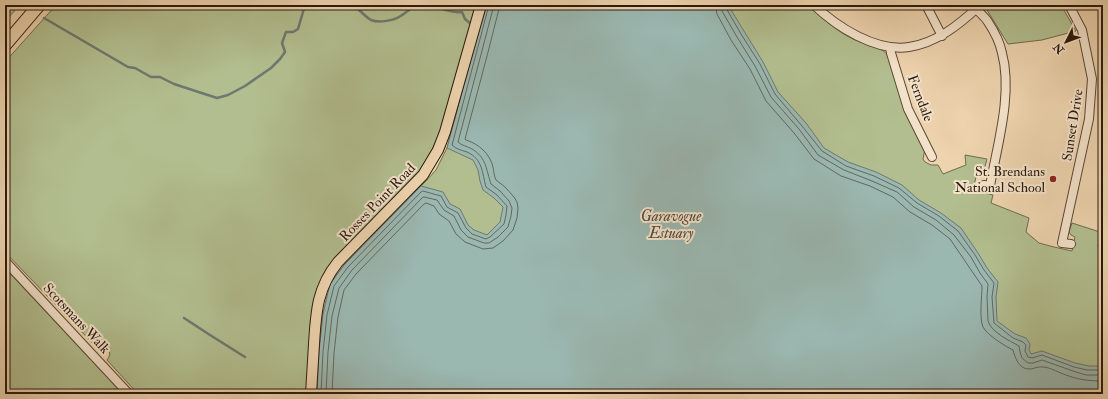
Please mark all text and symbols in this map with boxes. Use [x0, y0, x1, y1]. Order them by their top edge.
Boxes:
north arrow [1046, 22, 1086, 62]
text: N [1050, 39, 1068, 57]
street label: Ferndale [904, 72, 937, 124]
street label: Sunset Drive [1058, 88, 1087, 162]
street label: Rosses Point Road [336, 160, 419, 245]
place label: St. Brendans National School [955, 163, 1045, 196]
marker: St. Brendans National School [1048, 174, 1058, 184]
water label: Garavogue Estuary [641, 207, 702, 243]
street label: Scotsmans Walk [40, 280, 114, 357]

